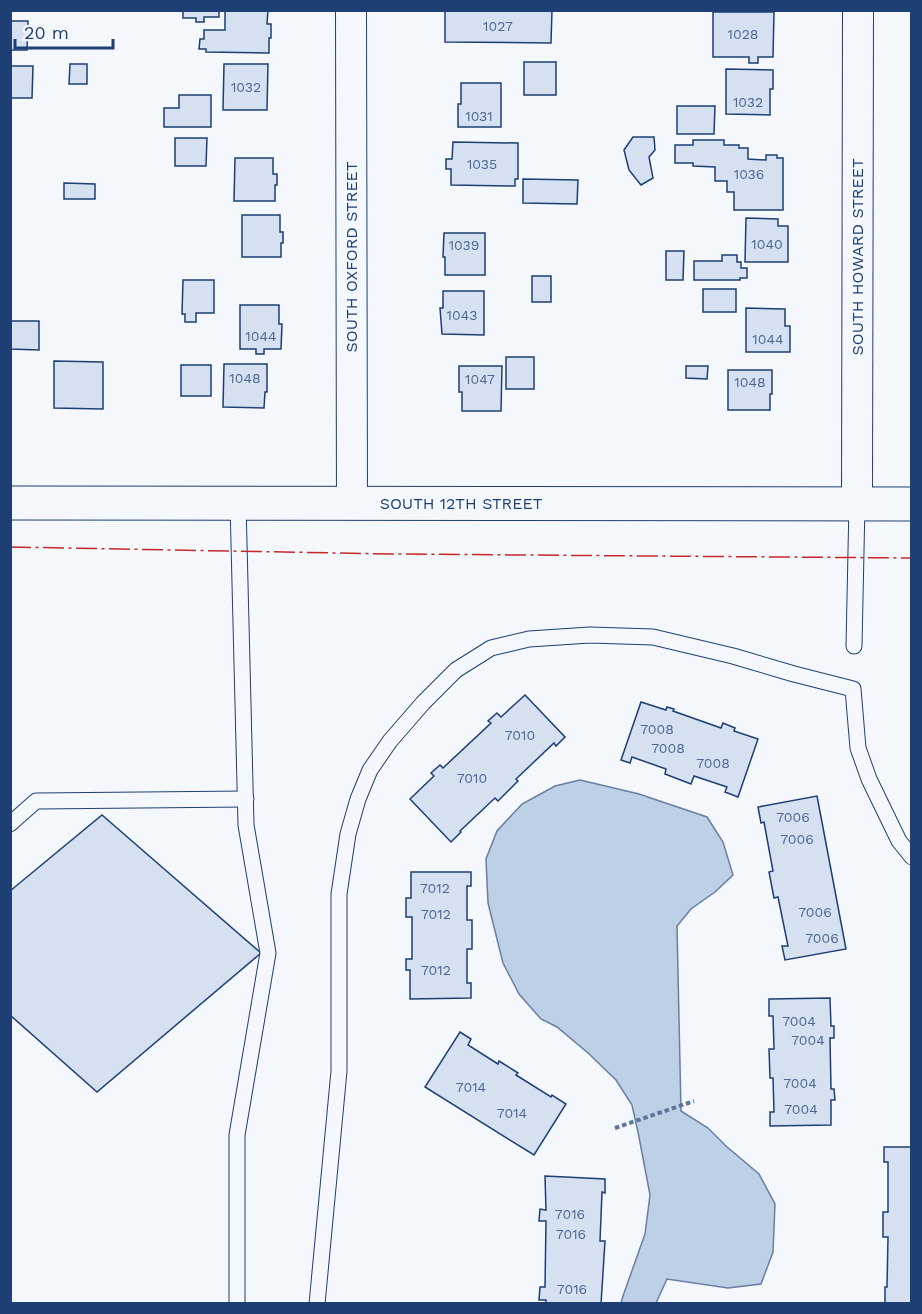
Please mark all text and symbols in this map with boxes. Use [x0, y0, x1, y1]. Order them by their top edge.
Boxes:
scale bar [15, 12, 112, 50]
house number: 1027 [483, 18, 513, 34]
text: 20 m [24, 22, 69, 43]
house number: 1028 [728, 26, 758, 42]
house number: 1032 [231, 79, 261, 95]
house number: 1032 [733, 94, 763, 110]
house number: 1031 [465, 108, 493, 124]
house number: 1035 [467, 156, 497, 172]
street label: SOUTH HOWARD STREET [848, 158, 867, 356]
street label: SOUTH OXFORD STREET [342, 161, 361, 352]
house number: 1036 [734, 166, 764, 182]
house number: 1040 [751, 236, 783, 252]
house number: 1039 [449, 237, 479, 253]
house number: 1043 [447, 307, 477, 323]
house number: 1044 [245, 328, 277, 344]
house number: 1044 [752, 331, 784, 347]
house number: 1048 [229, 370, 261, 386]
house number: 1047 [465, 371, 495, 387]
house number: 1048 [734, 374, 766, 390]
street label: SOUTH 12TH STREET [380, 494, 543, 513]
house number: 7008 [640, 721, 674, 737]
house number: 7010 [505, 727, 535, 743]
house number: 7008 [651, 740, 685, 756]
house number: 7008 [696, 755, 730, 771]
house number: 7010 [457, 770, 487, 786]
house number: 7006 [776, 809, 810, 825]
house number: 7006 [780, 831, 814, 847]
house number: 7012 [420, 880, 450, 896]
house number: 7006 [798, 904, 832, 920]
house number: 7012 [421, 906, 451, 922]
house number: 7006 [805, 930, 839, 946]
house number: 7012 [421, 962, 451, 978]
house number: 7004 [782, 1013, 816, 1029]
house number: 7004 [791, 1032, 825, 1048]
house number: 7004 [783, 1075, 817, 1091]
house number: 7014 [456, 1079, 486, 1095]
house number: 7004 [784, 1101, 818, 1117]
house number: 7014 [497, 1105, 527, 1121]
house number: 7016 [555, 1206, 585, 1222]
house number: 7016 [556, 1226, 586, 1242]
house number: 7016 [557, 1281, 587, 1297]

